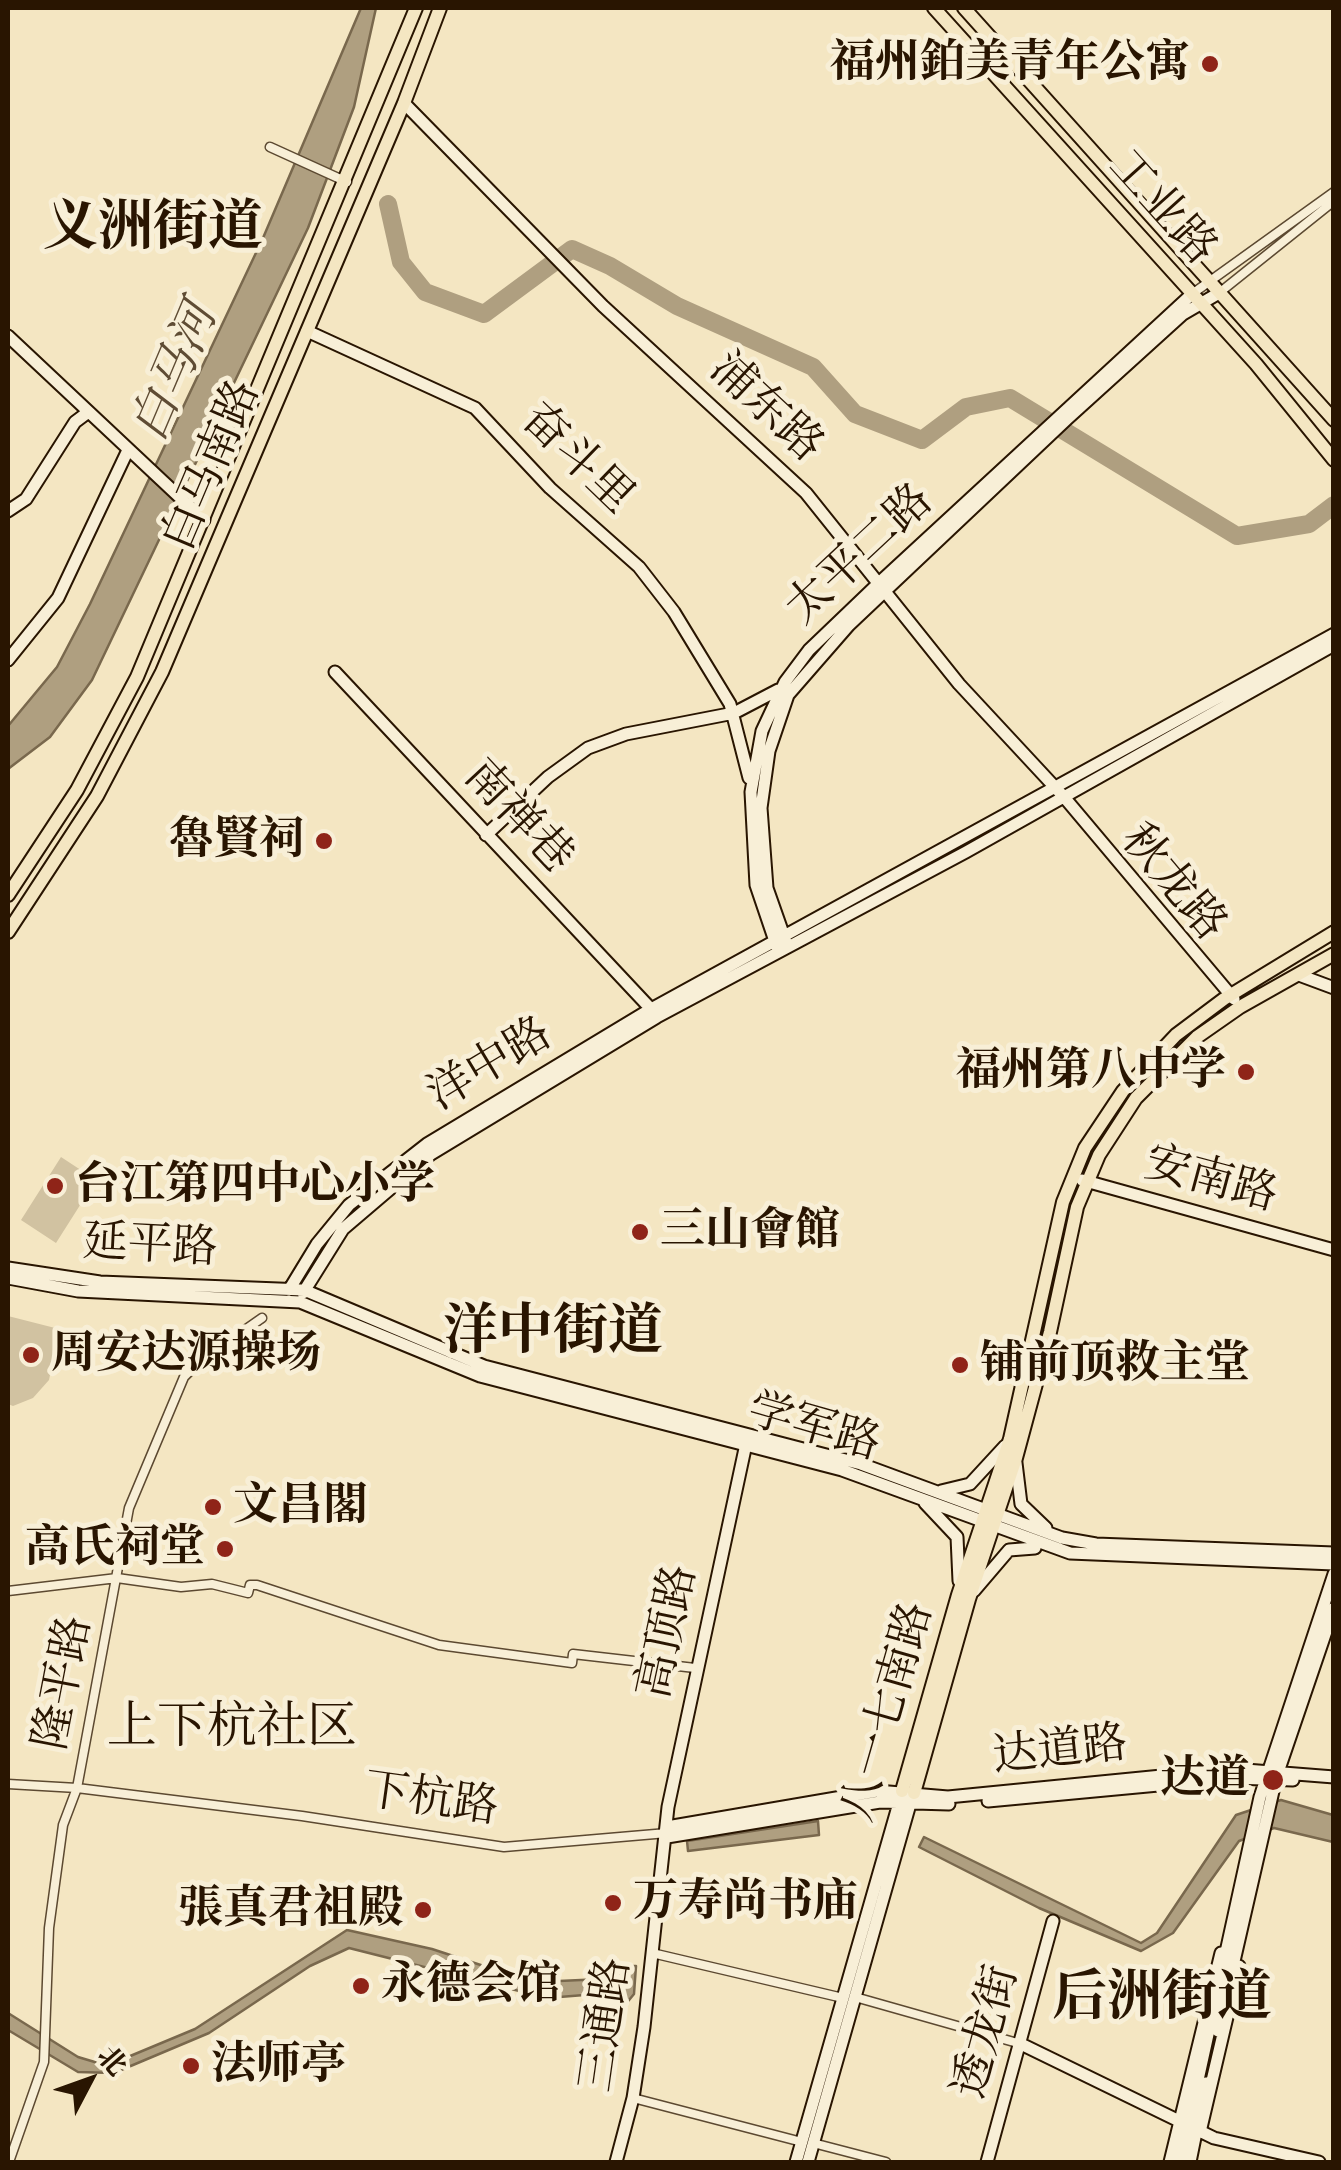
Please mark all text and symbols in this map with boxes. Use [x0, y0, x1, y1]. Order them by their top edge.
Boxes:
place label: 福州鉑美青年公寓 [830, 37, 1190, 91]
marker: 福州鉑美青年公寓 [1199, 53, 1221, 75]
street label: 工业路 [1097, 140, 1227, 276]
district label: 义洲街道 [43, 196, 263, 262]
water label: 白马河 [121, 295, 231, 451]
street label: 浦东路 [698, 342, 834, 474]
street label: 白马南路 [152, 373, 272, 559]
street label: 奋斗里 [510, 393, 644, 525]
street label: 太平二路 [776, 474, 944, 636]
street label: 南禅巷 [452, 749, 584, 885]
place label: 魯賢祠 [169, 814, 304, 868]
street label: 秋龙路 [1109, 814, 1237, 952]
marker: 魯賢祠 [313, 830, 335, 852]
street label: 洋中路 [418, 1007, 562, 1123]
place label: 福州第八中学 [956, 1045, 1226, 1099]
marker: 福州第八中学 [1235, 1061, 1257, 1083]
street label: 安南路 [1139, 1136, 1283, 1224]
place label: 台江第四中心小学 [75, 1159, 435, 1213]
marker: 台江第四中心小学 [44, 1175, 66, 1197]
place label: 三山會館 [660, 1205, 840, 1259]
street label: 延平路 [81, 1216, 219, 1276]
marker: 三山會館 [629, 1221, 651, 1243]
district label: 洋中街道 [443, 1300, 663, 1366]
place label: 周安达源操场 [51, 1328, 321, 1382]
place label: 铺前顶救主堂 [980, 1338, 1250, 1392]
marker: 周安达源操场 [20, 1344, 42, 1366]
marker: 铺前顶救主堂 [949, 1354, 971, 1376]
street label: 学军路 [742, 1383, 886, 1473]
place label: 文昌閣 [233, 1480, 368, 1534]
marker: 文昌閣 [202, 1496, 224, 1518]
place label: 高氏祠堂 [25, 1522, 205, 1576]
marker: 高氏祠堂 [214, 1538, 236, 1560]
street label: 高顶路 [628, 1560, 708, 1704]
street label: 八一七南路 [831, 1596, 945, 1828]
street label: 隆平路 [25, 1612, 103, 1754]
district label: 上下杭社区 [107, 1698, 357, 1758]
street label: 达道路 [990, 1717, 1130, 1785]
place label: 达道 [1160, 1753, 1250, 1807]
street label: 下杭路 [360, 1764, 502, 1836]
marker: 达道 [1260, 1767, 1286, 1793]
place label: 万寿尚书庙 [633, 1876, 858, 1930]
place label: 張真君祖殿 [178, 1883, 403, 1937]
marker: 万寿尚书庙 [602, 1892, 624, 1914]
marker: 張真君祖殿 [412, 1899, 434, 1921]
street label: 三通路 [570, 1954, 642, 2096]
place label: 永德会馆 [381, 1959, 561, 2013]
street label: 透龙街 [943, 1960, 1031, 2104]
district label: 后洲街道 [1052, 1966, 1272, 2032]
marker: 永德会馆 [350, 1975, 372, 1997]
north arrow [40, 2030, 140, 2130]
text: 北 [90, 2038, 135, 2083]
place label: 法师亭 [211, 2039, 346, 2093]
marker: 法师亭 [180, 2055, 202, 2077]

